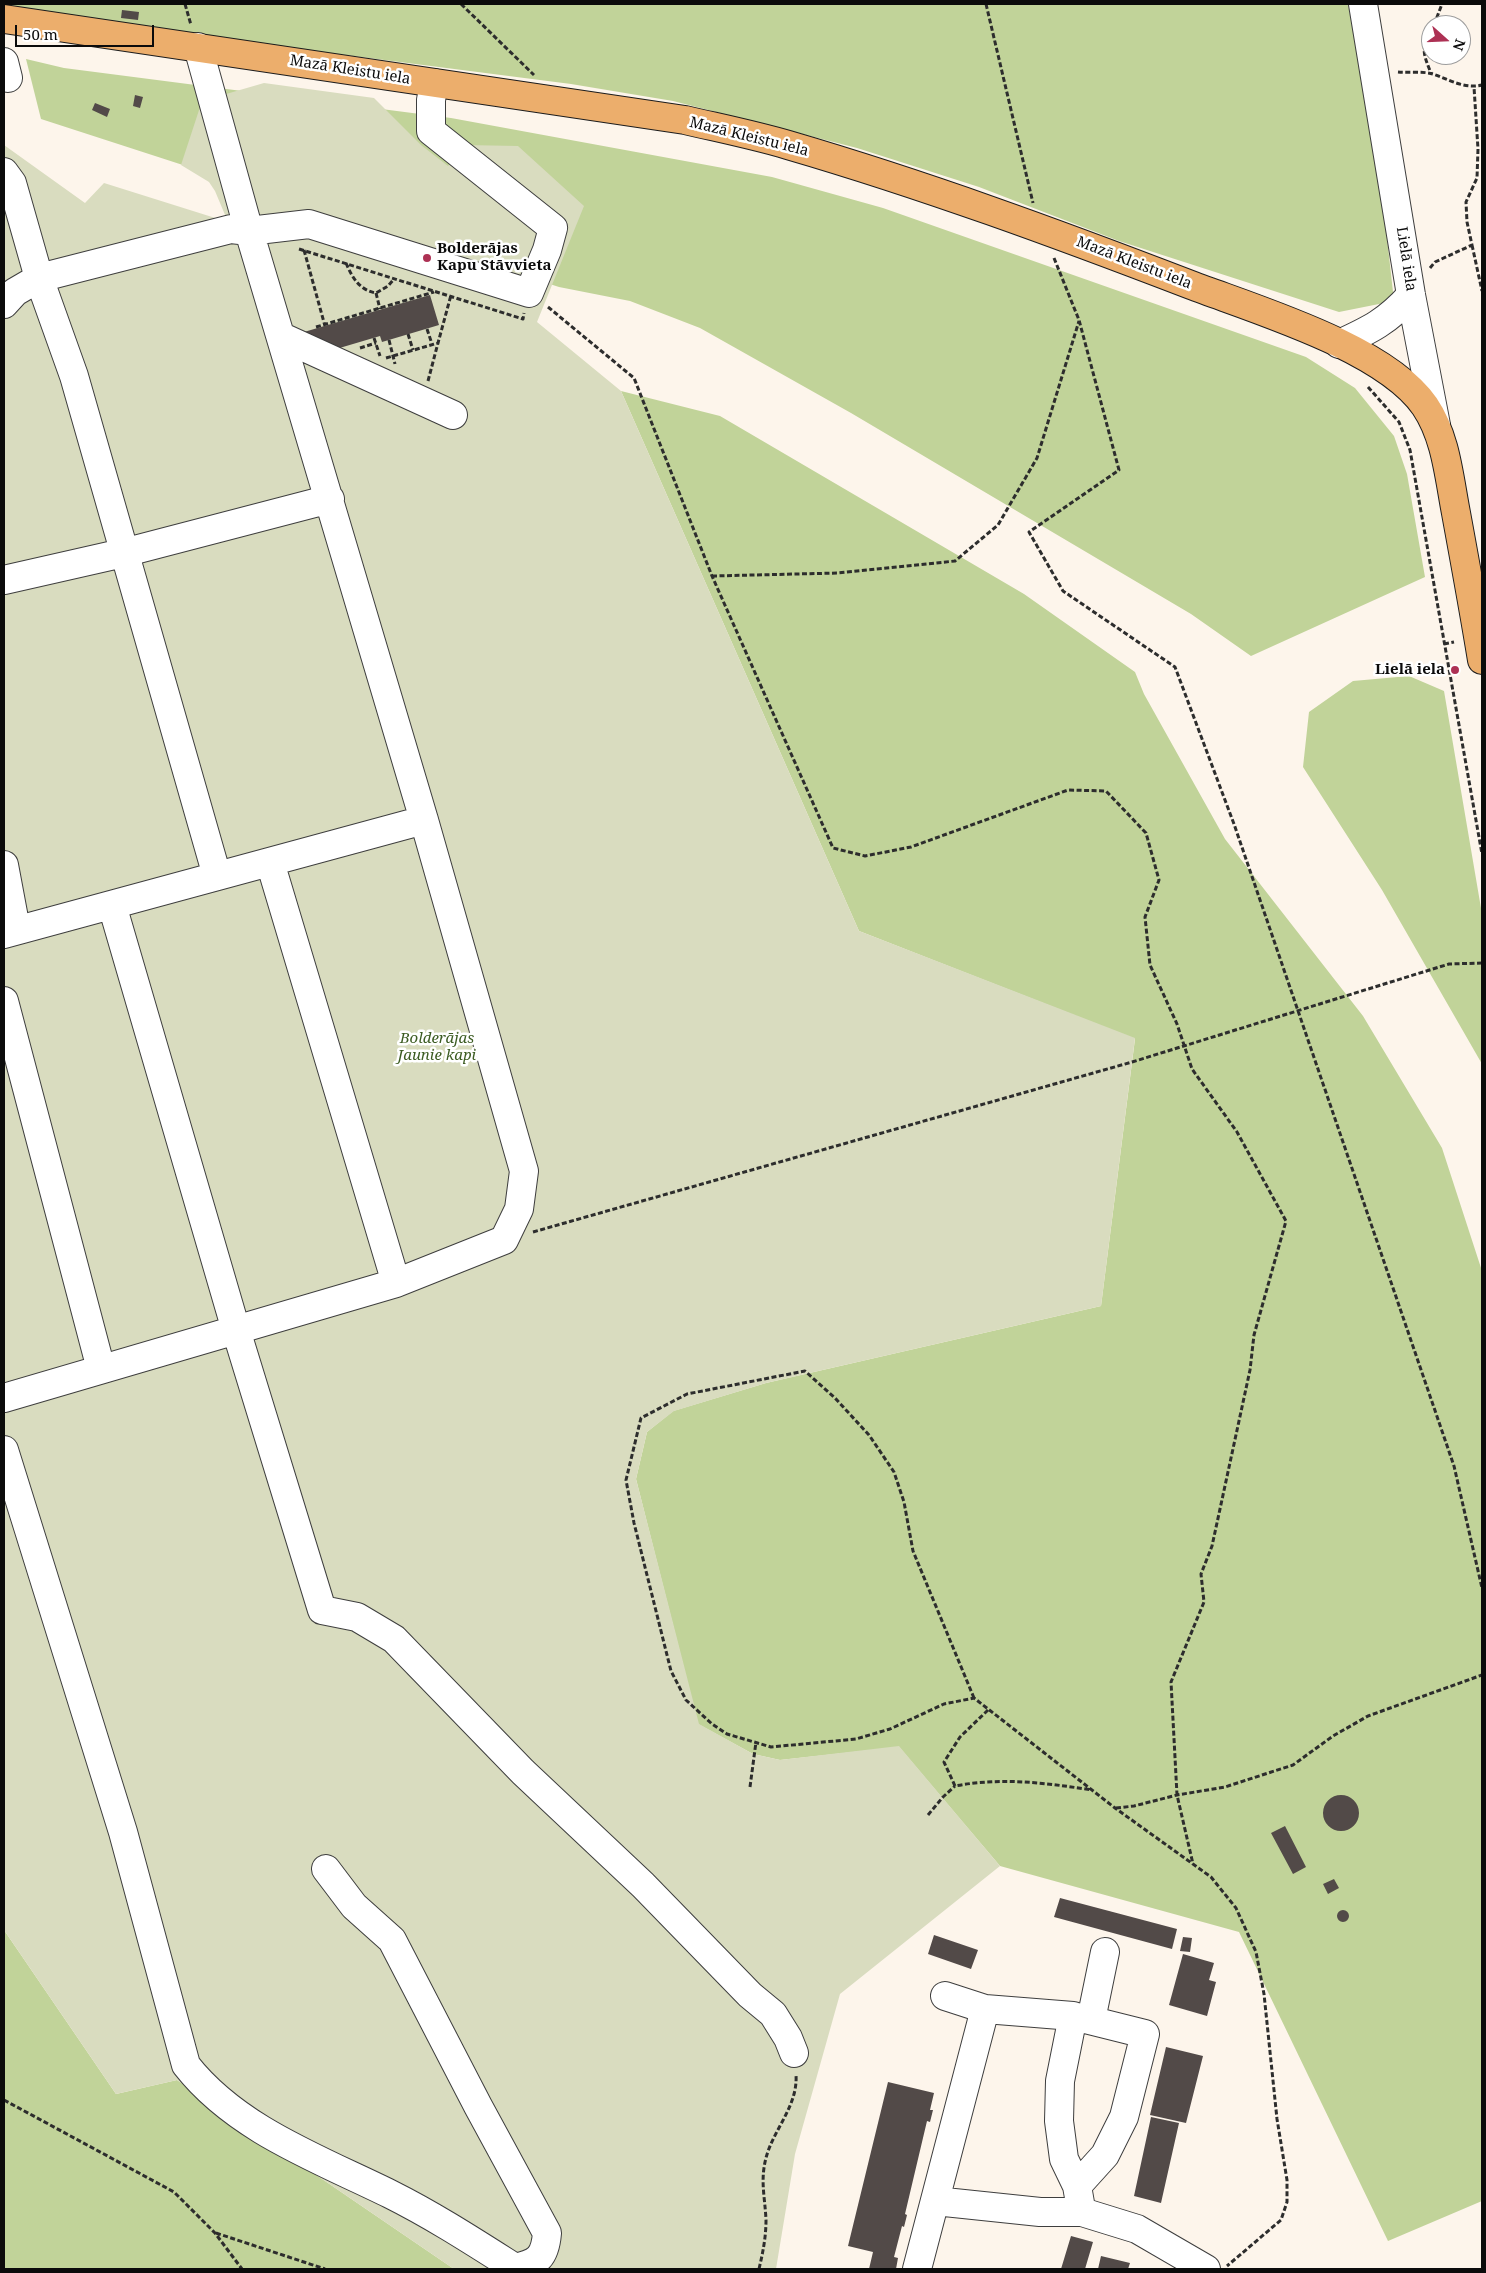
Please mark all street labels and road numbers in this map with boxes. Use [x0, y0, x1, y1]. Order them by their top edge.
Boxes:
street label: Mazā Kleistu iela [288, 52, 412, 88]
street label: Mazā Kleistu iela [688, 114, 810, 160]
street label: Lielā iela [1392, 225, 1420, 293]
street label: Mazā Kleistu iela [1074, 233, 1194, 293]

